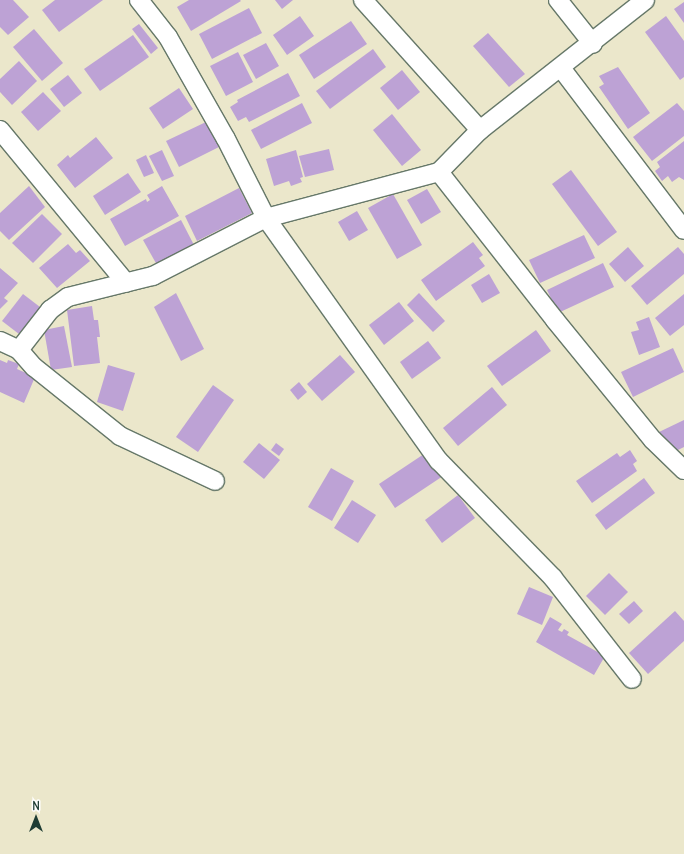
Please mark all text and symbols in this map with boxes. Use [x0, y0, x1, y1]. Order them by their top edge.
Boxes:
north arrow [16, 798, 56, 838]
text: N [32, 799, 40, 813]

